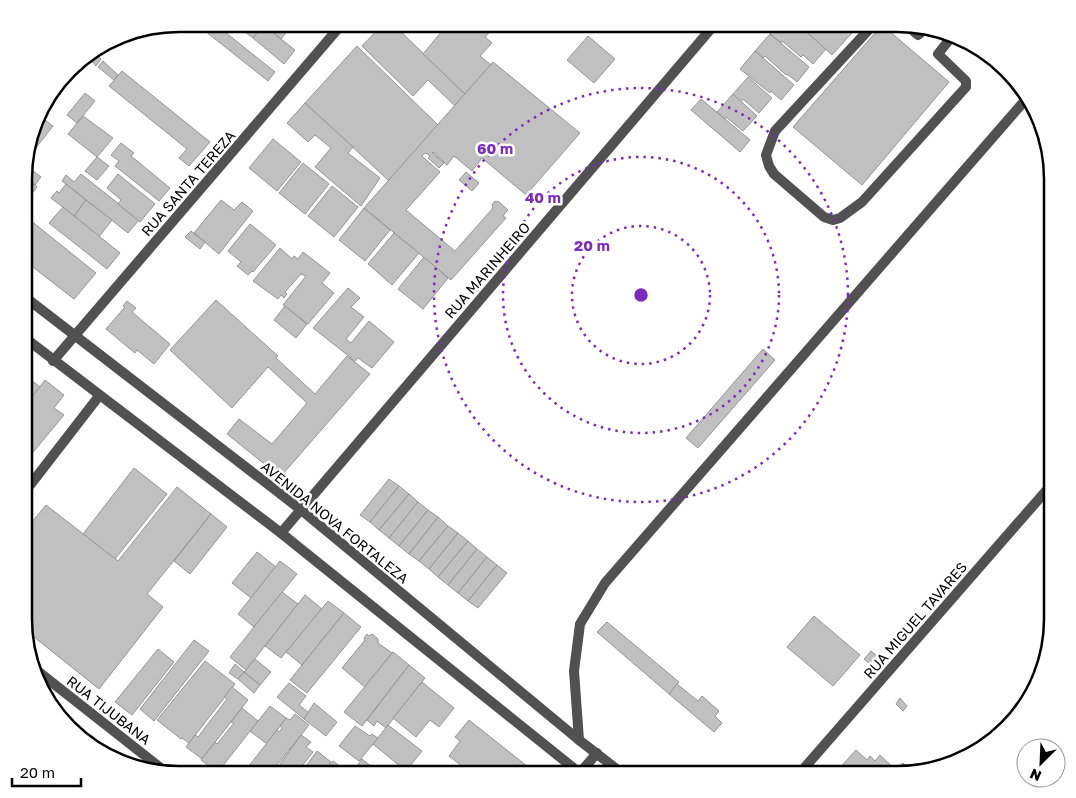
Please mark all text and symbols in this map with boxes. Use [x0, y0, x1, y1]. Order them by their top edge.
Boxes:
street label: RUA SANTA TEREZA [137, 126, 239, 239]
text: 60 m [477, 139, 513, 157]
text: 40 m [525, 188, 561, 206]
street label: RUA MARINHEIRO [441, 219, 533, 321]
text: 20 m [574, 236, 610, 254]
centre of rings [632, 286, 650, 304]
street label: AVENIDA NOVA FORTALEZA [258, 457, 412, 587]
street label: RUA MIGUEL TAVARES [860, 558, 970, 682]
street label: RUA TIJUBANA [64, 672, 155, 748]
north arrow [1016, 738, 1066, 788]
scale bar [12, 756, 81, 788]
text: 20 m [20, 763, 55, 781]
text: N [1027, 765, 1044, 785]

